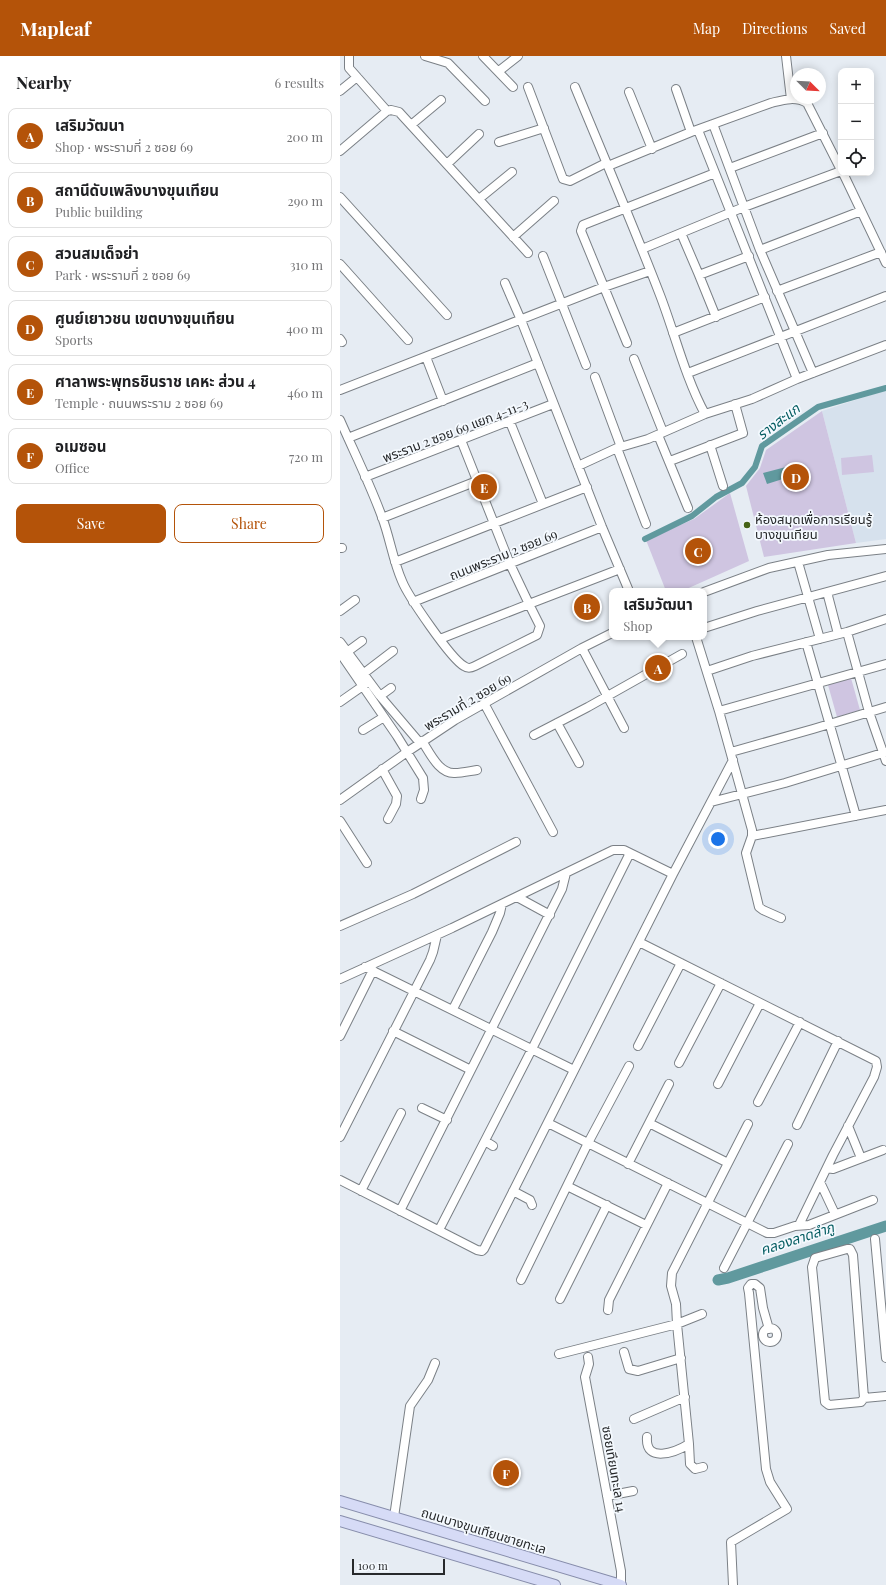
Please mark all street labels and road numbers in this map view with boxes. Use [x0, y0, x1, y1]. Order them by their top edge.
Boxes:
street label: พระราม 2 ซอย 69 แยก 4-11-3 [380, 394, 530, 466]
street label: ถนนพระราม 2 ซอย 69 [447, 525, 559, 583]
street label: พระรามที่ 2 ซอย 69 [420, 668, 514, 734]
street label: ซอยเทียนทะเล 14 [599, 1424, 631, 1514]
street label: ถนนบางขุนเทียนชายทะเล [419, 1503, 549, 1557]

